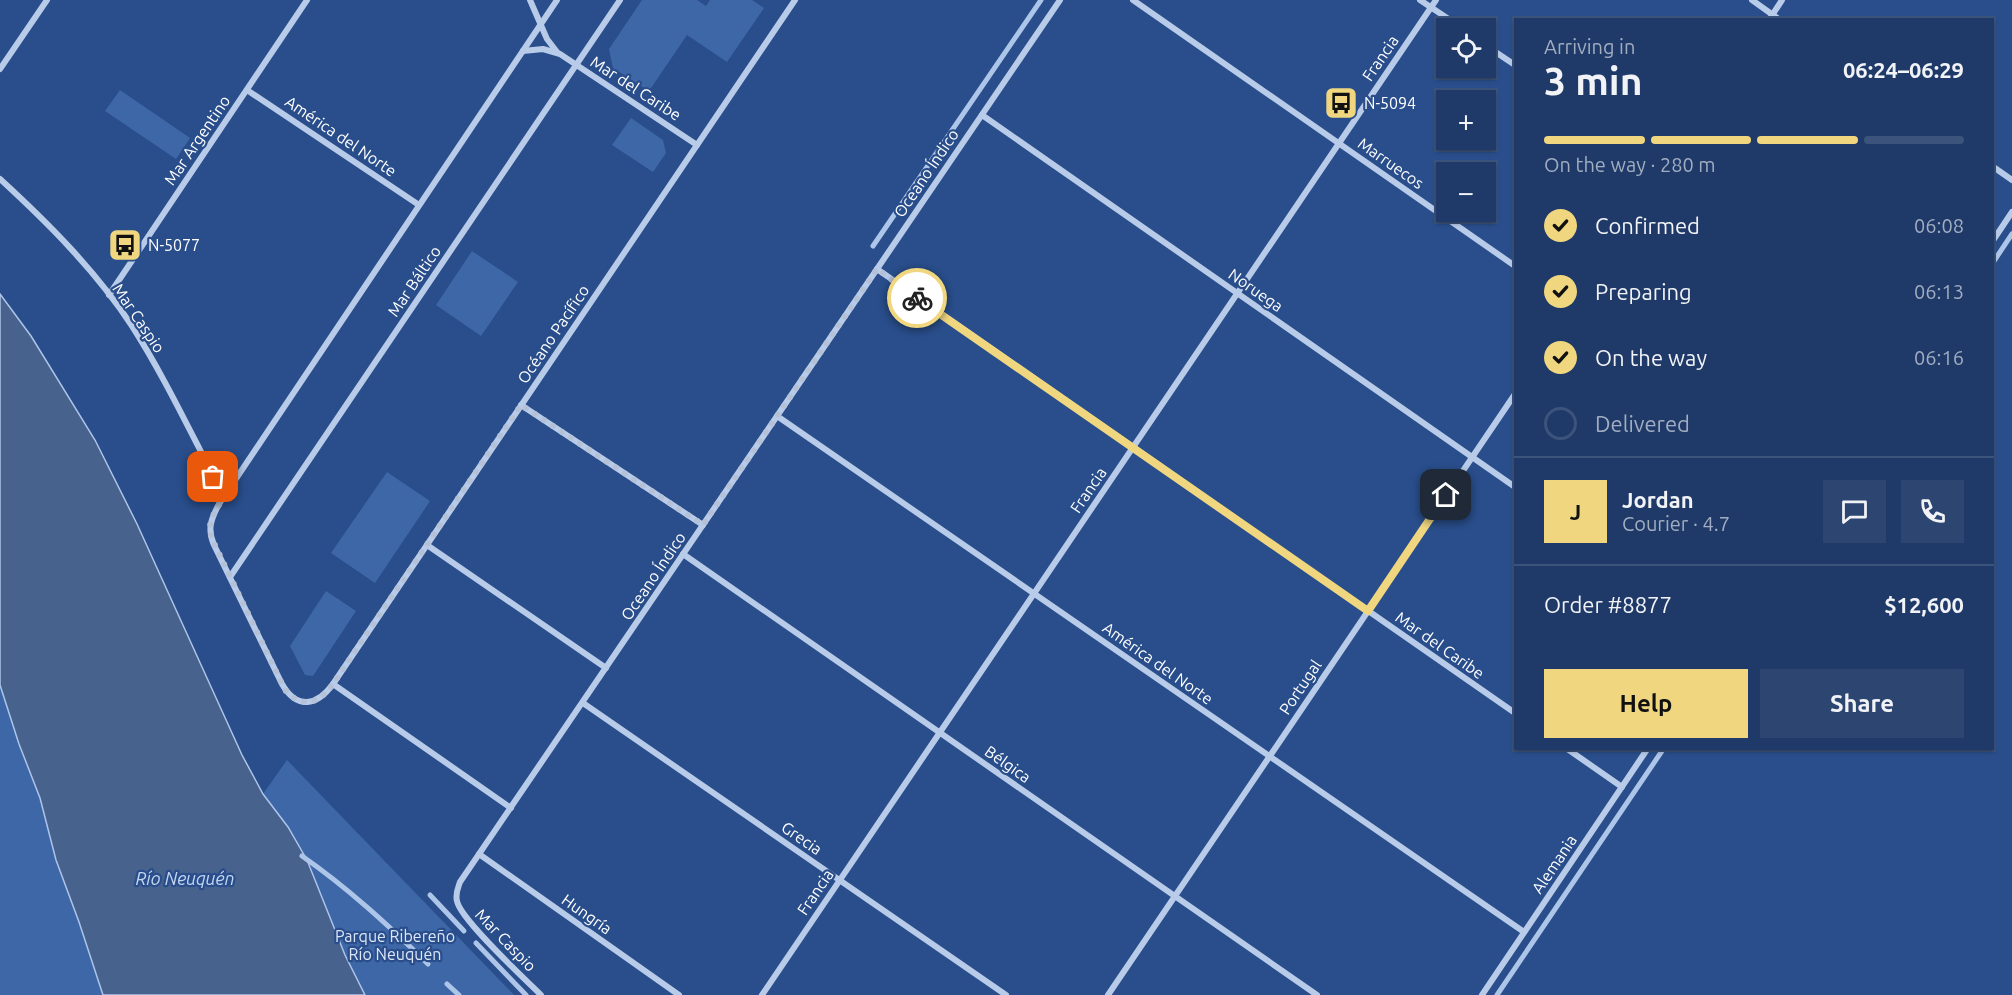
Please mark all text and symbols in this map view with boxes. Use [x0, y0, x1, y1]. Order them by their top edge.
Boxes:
map controls [1436, 18, 1496, 222]
button: locate [1436, 18, 1496, 78]
street label: Francia [1358, 32, 1402, 84]
text: Arriving in [1544, 35, 1635, 58]
street label: Mar del Caribe [587, 52, 685, 124]
text: 06:24–06:29 [1843, 57, 1964, 82]
text: 3 min [1544, 59, 1643, 102]
bus stop icon: N-5094 [1323, 85, 1359, 121]
button: + [1436, 90, 1496, 150]
street label: Mar Argentino [160, 92, 234, 188]
street label: América del Norte [282, 92, 400, 180]
place label: N-5094 [1364, 94, 1416, 112]
street label: Oceano Índico [888, 124, 962, 220]
street label: Marruecos [1355, 134, 1427, 192]
text: On the way · 280 m [1544, 153, 1716, 176]
button: − [1436, 162, 1496, 222]
icon: check [1544, 209, 1577, 242]
text: Confirmed [1595, 213, 1700, 238]
text: 06:08 [1914, 214, 1964, 237]
bus stop icon: N-5077 [107, 227, 143, 263]
place label: N-5077 [148, 236, 200, 254]
street label: Mar Báltico [384, 242, 444, 320]
street label: Noruega [1225, 265, 1287, 315]
courier [887, 268, 947, 328]
icon: check [1544, 275, 1577, 308]
text: Preparing [1595, 279, 1692, 304]
street label: Mar Caspio [109, 280, 169, 356]
text: 06:13 [1914, 280, 1964, 303]
street label: Océano Pacífico [513, 281, 593, 387]
icon: bike [901, 282, 934, 315]
icon: check [1544, 341, 1577, 374]
text: On the way [1595, 345, 1707, 370]
text: 06:16 [1914, 346, 1964, 369]
text: Delivered [1595, 411, 1690, 436]
pin [187, 451, 238, 502]
icon: bag [196, 460, 229, 493]
street label: Francia [1066, 464, 1110, 516]
pin [1420, 469, 1471, 520]
icon: home [1429, 478, 1462, 511]
button: chat [1823, 480, 1886, 543]
button: phone [1901, 480, 1964, 543]
text: Jordan [1622, 487, 1694, 512]
text: J [1570, 499, 1581, 524]
text: Courier · 4.7 [1622, 512, 1730, 535]
street label: Oceano Índico [615, 527, 689, 623]
text: Order #8877 [1544, 592, 1672, 617]
text: $12,600 [1884, 592, 1964, 617]
street label: Mar del Caribe [1392, 608, 1488, 682]
street label: América del Norte [1099, 618, 1217, 708]
street label: Portugal [1275, 656, 1325, 718]
button: Help [1544, 669, 1748, 738]
button: Share [1760, 669, 1964, 738]
street label: Bélgica [982, 742, 1034, 786]
street label: Grecia [778, 818, 826, 858]
street label: Alemania [1528, 831, 1580, 897]
street label: Francia [793, 866, 837, 918]
water label: Río Neuquén [135, 868, 235, 888]
street label: Hungría [559, 890, 615, 938]
street label: Mar Caspio [472, 905, 540, 975]
park label: Parque Ribereño Río Neuquén [335, 927, 455, 963]

